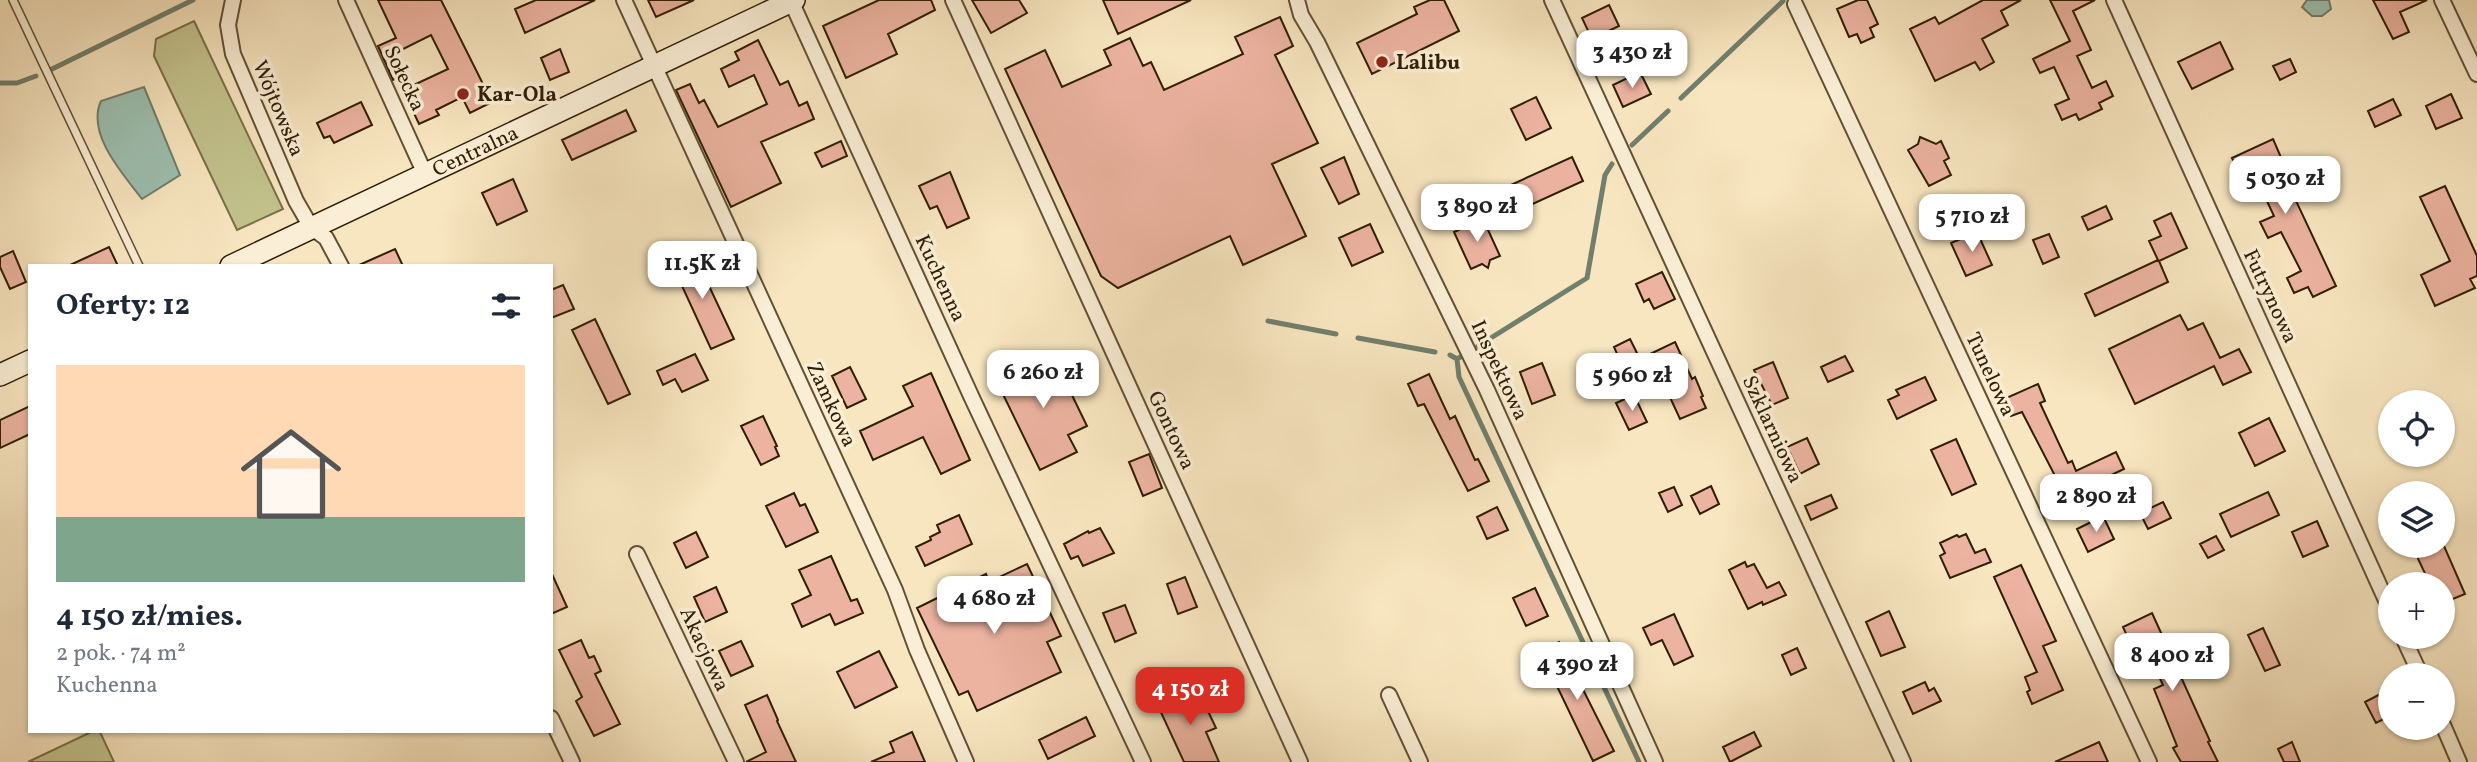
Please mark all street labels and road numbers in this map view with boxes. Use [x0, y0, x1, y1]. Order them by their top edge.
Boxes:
street label: Sołecka [376, 41, 431, 116]
street label: Wójtowska [244, 56, 311, 161]
street label: Centralna [428, 119, 524, 185]
street label: Kuchenna [907, 230, 972, 327]
street label: Futrynowa [2235, 245, 2304, 348]
street label: Inspektowa [1463, 316, 1534, 425]
street label: Tunelowa [1958, 328, 2022, 421]
street label: Zamkowa [798, 357, 863, 452]
street label: Szklarniowa [1734, 371, 1809, 488]
street label: Gontowa [1140, 386, 1202, 475]
street label: Akacjowa [672, 603, 736, 696]

